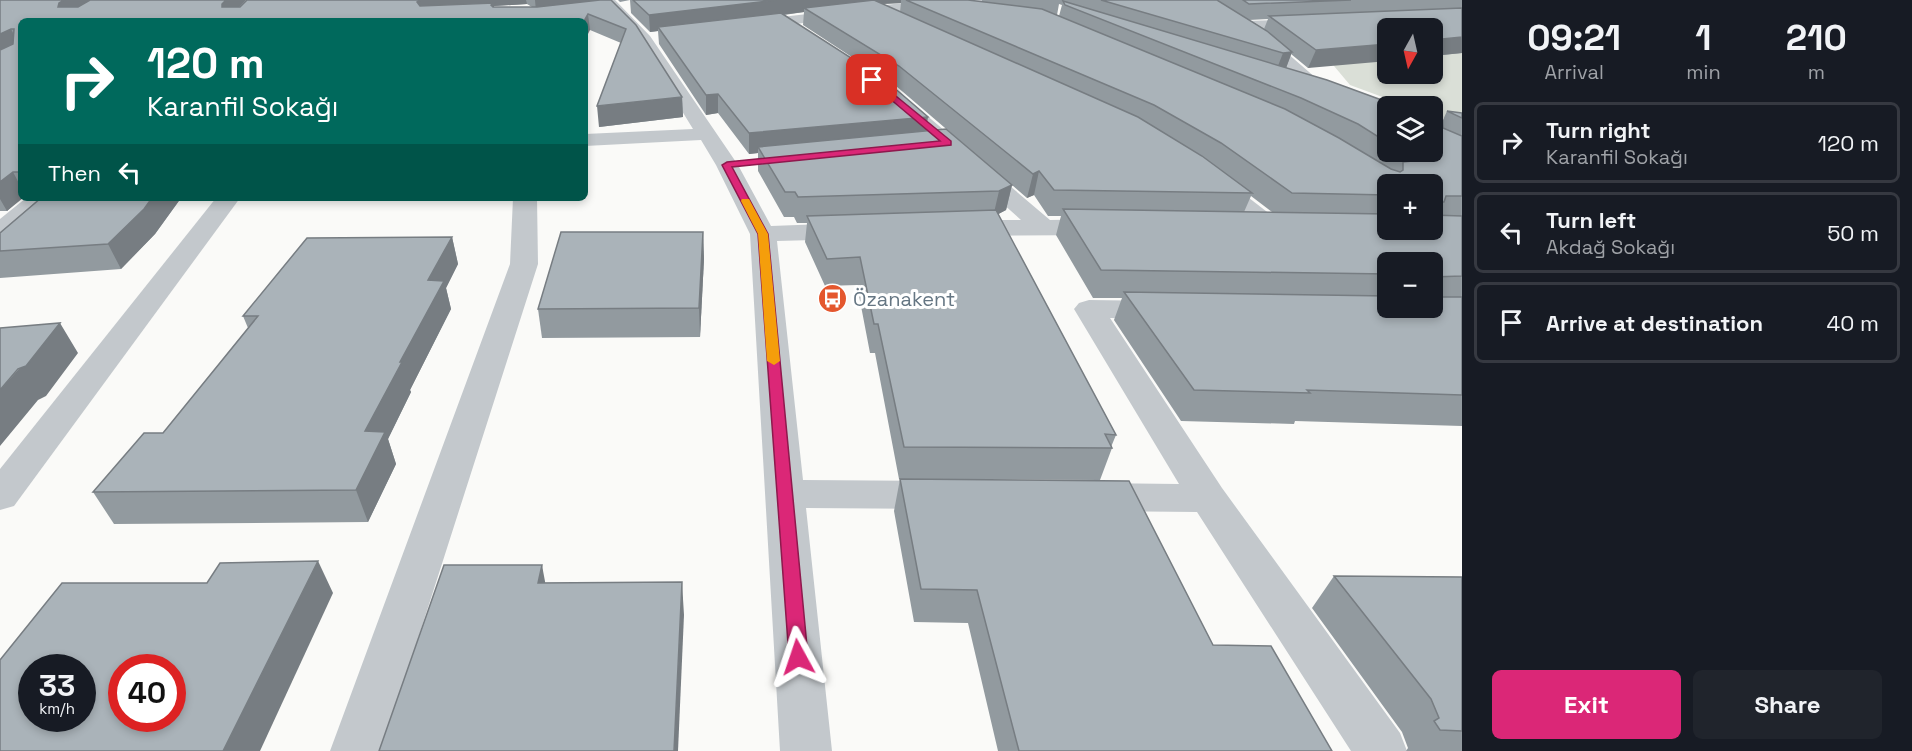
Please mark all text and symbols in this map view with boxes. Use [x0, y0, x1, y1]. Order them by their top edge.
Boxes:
text: 09:21 [1527, 15, 1621, 61]
text: 1 [1695, 15, 1712, 61]
text: 210 [1786, 15, 1847, 61]
north arrow [1377, 18, 1443, 84]
map controls [1377, 18, 1443, 318]
text: 120 m [147, 37, 265, 90]
icon: right [48, 42, 126, 120]
pin [846, 54, 897, 105]
text: Arrival [1544, 59, 1604, 85]
text: min [1686, 59, 1721, 85]
text: m [1808, 59, 1825, 85]
icon: arrive [855, 63, 888, 96]
text: Karanfil Sokağı [147, 89, 338, 124]
button: layers [1377, 96, 1443, 162]
text: Turn right [1546, 116, 1651, 144]
icon: right [1495, 126, 1528, 159]
text: 120 m [1818, 129, 1879, 157]
text: Karanfil Sokağı [1546, 144, 1688, 170]
icon: left [113, 156, 146, 189]
text: Then [48, 159, 101, 187]
button: + [1377, 174, 1443, 240]
text: Turn left [1546, 206, 1636, 234]
icon: left [1495, 216, 1528, 249]
text: 50 m [1827, 219, 1879, 247]
text: Akdağ Sokağı [1546, 234, 1675, 260]
button: − [1377, 252, 1443, 318]
bus stop icon: Özanakent [816, 283, 848, 315]
place label: Özanakent [853, 286, 955, 312]
icon: arrive [1495, 306, 1528, 339]
text: Arrive at destination [1546, 309, 1763, 337]
text: 40 m [1827, 309, 1879, 337]
position arrow [766, 625, 830, 689]
speed limit sign: 40 [108, 654, 186, 732]
text: 33 [39, 666, 75, 705]
button: Exit [1492, 670, 1681, 739]
button: Share [1693, 670, 1882, 739]
text: km/h [39, 699, 75, 718]

